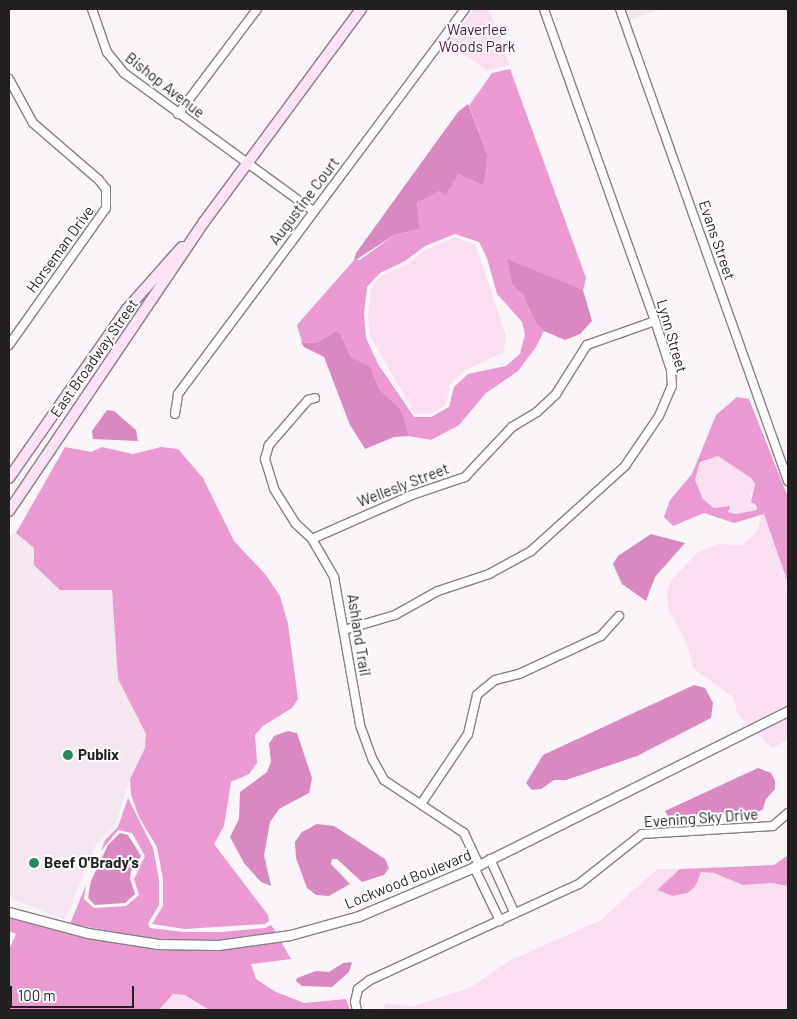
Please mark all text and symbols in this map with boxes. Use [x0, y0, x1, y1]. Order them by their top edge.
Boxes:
park label: Waverlee Woods Park [439, 20, 515, 55]
street label: Bishop Avenue [122, 48, 208, 122]
street label: Augustine Court [265, 154, 343, 248]
street label: Evans Street [695, 198, 739, 282]
street label: Horseman Drive [22, 202, 98, 296]
street label: East Broadway Street [46, 295, 142, 421]
street label: Lynn Street [653, 297, 691, 375]
street label: Wellesly Street [355, 459, 451, 511]
street label: Ashland Trail [344, 593, 374, 677]
place label: Publix [78, 746, 119, 764]
marker: Publix [62, 749, 74, 761]
street label: Evening Sky Drive [643, 805, 759, 831]
street label: Lockwood Boulevard [342, 845, 474, 913]
place label: Beef O'Brady's [44, 854, 139, 872]
marker: Beef O'Brady's [28, 857, 40, 869]
scale bar [12, 976, 136, 1008]
text: 100 m [18, 986, 56, 1004]

